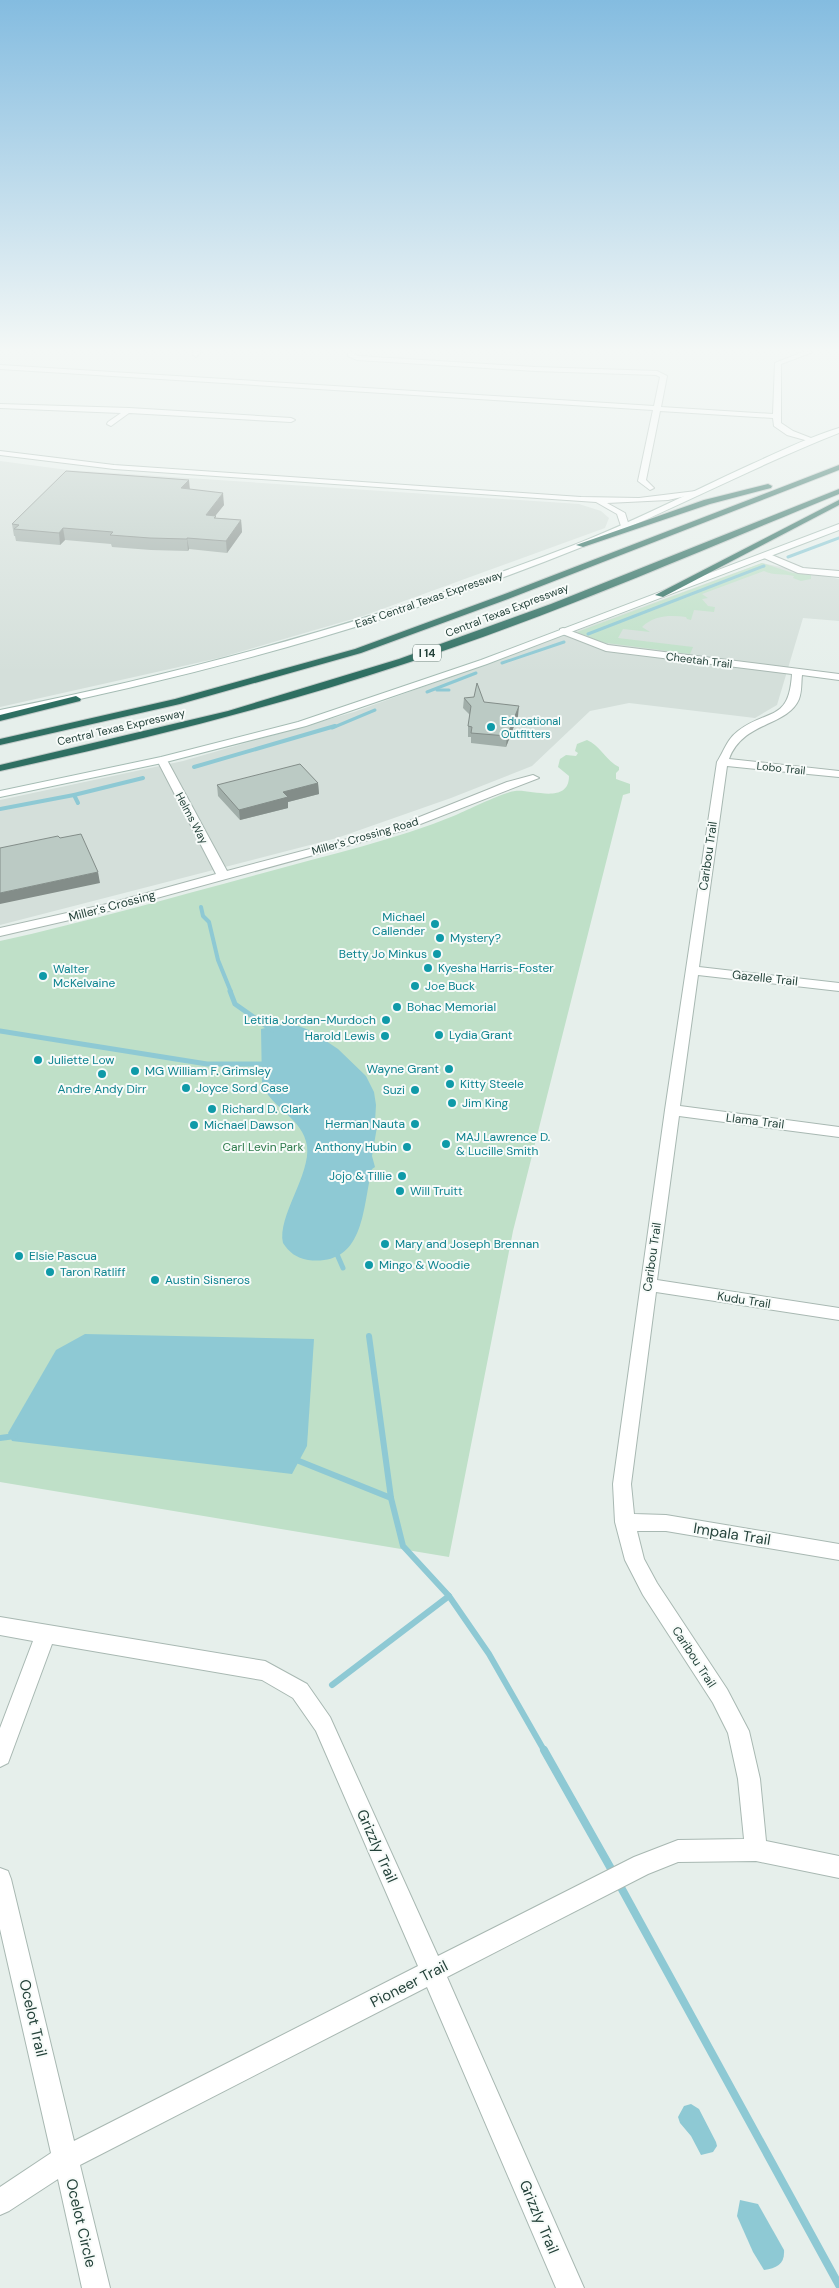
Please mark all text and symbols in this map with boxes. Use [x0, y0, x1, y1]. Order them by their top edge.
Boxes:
street label: East Central Texas Expressway [353, 567, 505, 631]
street label: Central Texas Expressway [443, 580, 571, 640]
road number: I 14 [413, 644, 441, 661]
street label: Cheetah Trail [665, 649, 733, 671]
street label: Central Texas Expressway [56, 705, 186, 749]
place label: Educational Outfitters [501, 714, 561, 741]
marker: Educational Outfitters [485, 721, 497, 733]
street label: Lobo Trail [756, 758, 806, 778]
street label: Helms Way [173, 790, 211, 846]
street label: Miller's Crossing Road [310, 814, 420, 858]
street label: Caribou Trail [695, 820, 721, 892]
street label: Miller's Crossing [67, 887, 157, 925]
place label: Michael Callender [372, 909, 426, 939]
marker: Michael Callender [429, 918, 441, 930]
place label: Mystery? [450, 930, 501, 946]
marker: Mystery? [434, 932, 446, 944]
place label: Betty Jo Minkus [339, 946, 427, 962]
marker: Betty Jo Minkus [431, 948, 443, 960]
place label: Kyesha Harris-Foster [438, 960, 554, 976]
place label: Walter McKelvaine [53, 961, 115, 991]
marker: Kyesha Harris-Foster [422, 962, 434, 974]
street label: Gazelle Trail [731, 967, 799, 989]
marker: Walter McKelvaine [37, 970, 49, 982]
place label: Joe Buck [425, 978, 475, 994]
marker: Joe Buck [409, 980, 421, 992]
place label: Bohac Memorial [407, 999, 496, 1015]
marker: Bohac Memorial [391, 1001, 403, 1013]
place label: Letitia Jordan-Murdoch [244, 1012, 376, 1028]
marker: Letitia Jordan-Murdoch [380, 1014, 392, 1026]
place label: Lydia Grant [449, 1027, 513, 1043]
place label: Harold Lewis [305, 1028, 375, 1044]
marker: Lydia Grant [433, 1029, 445, 1041]
marker: Harold Lewis [379, 1030, 391, 1042]
place label: Juliette Low [48, 1052, 114, 1068]
marker: Juliette Low [32, 1054, 44, 1066]
place label: Wayne Grant [366, 1061, 439, 1077]
place label: MG William F. Grimsley [145, 1063, 271, 1079]
marker: Wayne Grant [443, 1063, 455, 1075]
marker: MG William F. Grimsley [129, 1065, 141, 1077]
marker: Andre Andy Dirr [96, 1068, 108, 1080]
place label: Kitty Steele [460, 1076, 524, 1092]
marker: Kitty Steele [444, 1078, 456, 1090]
place label: Joyce Sord Case [196, 1080, 289, 1096]
place label: Andre Andy Dirr [58, 1081, 147, 1097]
marker: Joyce Sord Case [180, 1082, 192, 1094]
place label: Suzi [383, 1082, 405, 1098]
marker: Suzi [409, 1084, 421, 1096]
place label: Jim King [462, 1095, 509, 1111]
marker: Jim King [446, 1097, 458, 1109]
place label: Richard D. Clark [222, 1101, 309, 1117]
marker: Richard D. Clark [206, 1103, 218, 1115]
street label: Llama Trail [725, 1109, 785, 1133]
place label: Herman Nauta [325, 1116, 405, 1132]
place label: Michael Dawson [204, 1117, 294, 1133]
marker: Herman Nauta [409, 1118, 421, 1130]
marker: Michael Dawson [188, 1119, 200, 1131]
place label: MAJ Lawrence D. & Lucille Smith [456, 1129, 550, 1159]
marker: MAJ Lawrence D. & Lucille Smith [440, 1138, 452, 1150]
park label: Carl Levin Park [222, 1139, 304, 1155]
place label: Anthony Hubin [315, 1139, 397, 1155]
marker: Anthony Hubin [401, 1141, 413, 1153]
place label: Jojo & Tillie [329, 1168, 392, 1184]
marker: Jojo & Tillie [396, 1170, 408, 1182]
place label: Will Truitt [410, 1183, 463, 1199]
marker: Will Truitt [394, 1185, 406, 1197]
street label: Caribou Trail [639, 1221, 665, 1293]
place label: Mary and Joseph Brennan [395, 1236, 539, 1252]
marker: Mary and Joseph Brennan [379, 1238, 391, 1250]
place label: Elsie Pascua [29, 1248, 97, 1264]
marker: Elsie Pascua [13, 1250, 25, 1262]
place label: Mingo & Woodie [379, 1257, 470, 1273]
marker: Mingo & Woodie [363, 1259, 375, 1271]
place label: Taron Ratliff [60, 1264, 126, 1280]
marker: Taron Ratliff [44, 1266, 56, 1278]
place label: Austin Sisneros [165, 1272, 250, 1288]
marker: Austin Sisneros [149, 1274, 161, 1286]
street label: Kudu Trail [716, 1288, 772, 1312]
street label: Impala Trail [692, 1518, 772, 1550]
street label: Caribou Trail [668, 1623, 720, 1691]
street label: Grizzly Trail [352, 1806, 402, 1886]
street label: Pioneer Trail [367, 1956, 451, 2012]
street label: Ocelot Trail [14, 1977, 52, 2059]
street label: Ocelot Circle [61, 2177, 101, 2269]
street label: Grizzly Trail [515, 2177, 563, 2257]

